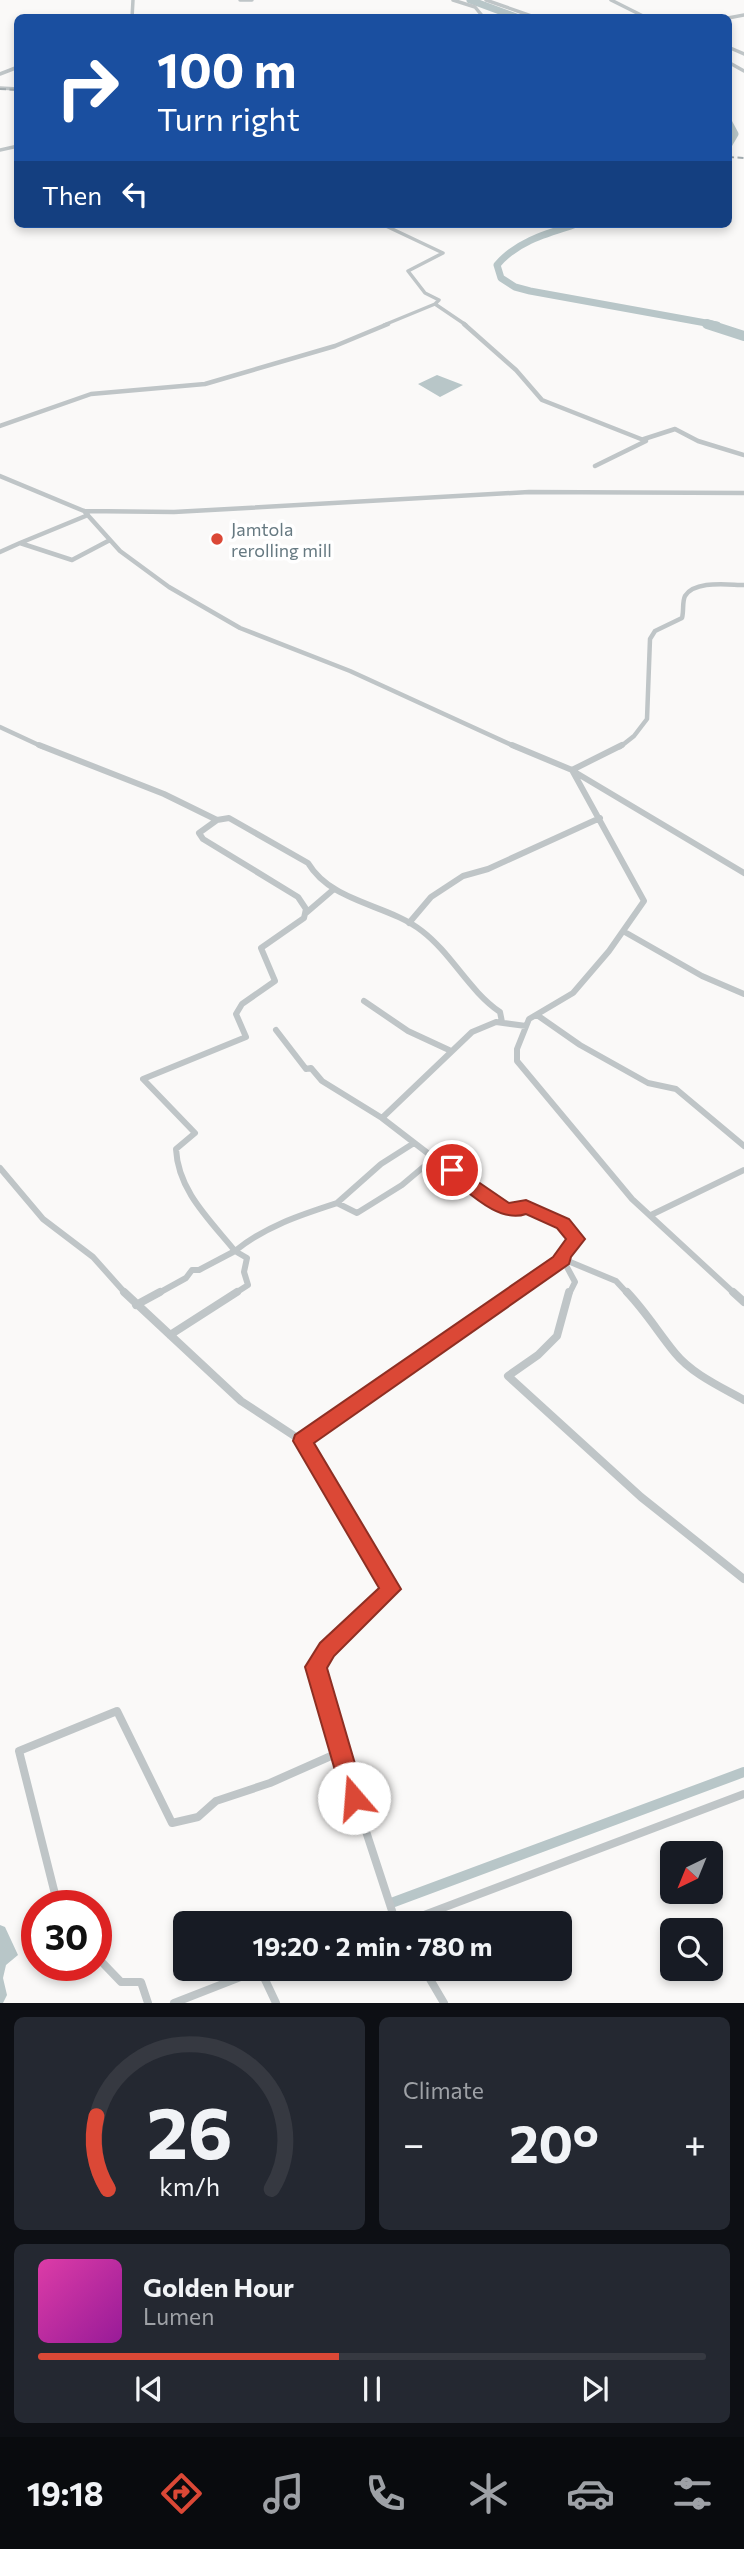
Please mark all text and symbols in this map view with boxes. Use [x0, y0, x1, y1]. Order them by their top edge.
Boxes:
text: 100 m [157, 38, 296, 98]
icon: right [42, 42, 133, 133]
text: Turn right [157, 98, 300, 138]
icon: left [116, 175, 154, 213]
text: Then [42, 179, 102, 210]
place label: Jamtola rerolling mill [231, 518, 332, 561]
marker: Jamtola rerolling mill [209, 531, 225, 547]
pin [422, 1140, 482, 1200]
icon: arrive [433, 1151, 471, 1189]
position arrow [317, 1761, 391, 1835]
north arrow [660, 1841, 723, 1904]
map controls [660, 1841, 723, 1981]
speed limit sign: 30 [21, 1890, 112, 1981]
button: search [660, 1918, 723, 1981]
text: 19:20 · 2 min · 780 m [252, 1930, 493, 1961]
text: Climate [403, 2076, 484, 2104]
text: 26 [147, 2086, 232, 2175]
text: 20° [509, 2110, 599, 2174]
text: − [403, 2119, 425, 2166]
text: + [684, 2119, 706, 2166]
text: km/h [159, 2171, 220, 2201]
text: Golden Hour [143, 2271, 294, 2302]
text: Lumen [143, 2302, 214, 2330]
icon: previous [130, 2370, 168, 2408]
icon: pause [353, 2370, 391, 2408]
icon: next [576, 2370, 614, 2408]
icon: directions [157, 2469, 206, 2518]
icon: music [259, 2469, 308, 2518]
icon: phone [361, 2469, 410, 2518]
icon: climate [464, 2469, 513, 2518]
icon: car [566, 2469, 615, 2518]
icon: filters [668, 2469, 717, 2518]
text: 19:18 [27, 2473, 104, 2513]

